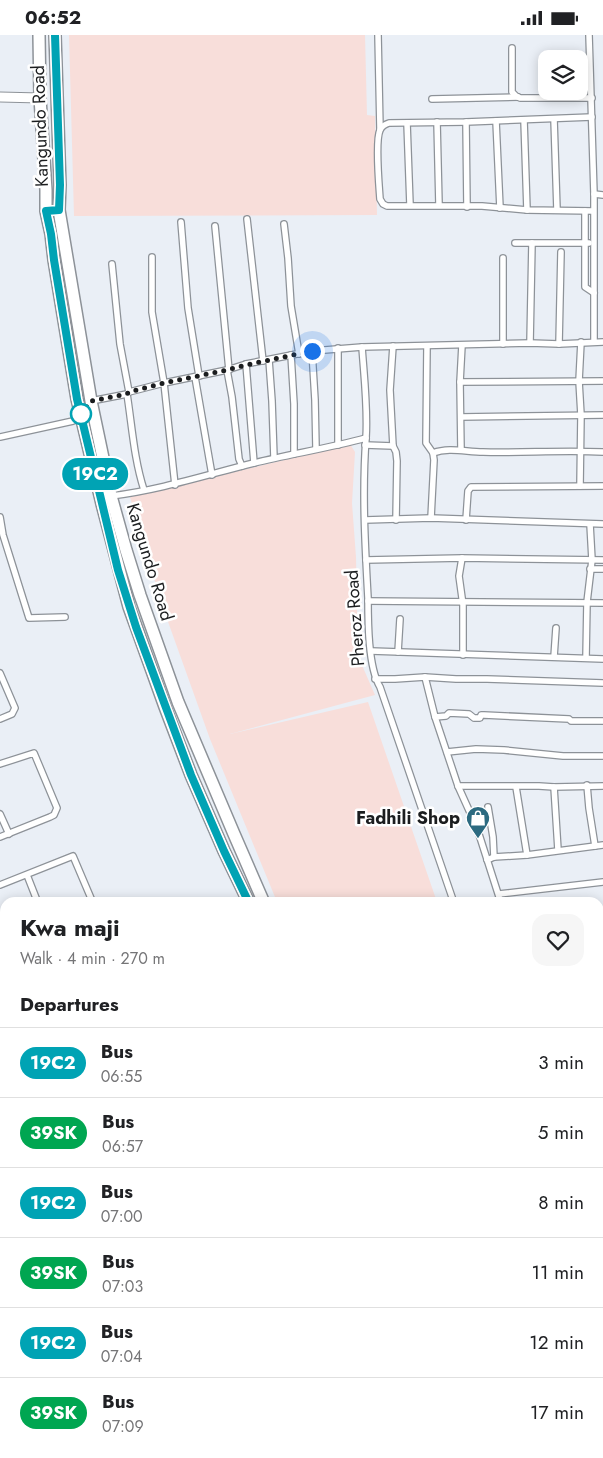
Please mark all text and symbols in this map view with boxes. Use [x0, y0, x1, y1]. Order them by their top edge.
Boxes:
text: 06:52 [25, 4, 81, 31]
map controls [538, 50, 588, 100]
button: layers [538, 50, 588, 100]
street label: Kangundo Road [25, 65, 55, 187]
your location [300, 339, 325, 364]
unlabelled marker [70, 403, 92, 425]
line badge: 19C2 [60, 458, 130, 490]
text: 19C2 [72, 461, 118, 487]
street label: Kangundo Road [120, 500, 180, 624]
street label: Pheroz Road [339, 569, 371, 667]
place label: Fadhili Shop [356, 805, 460, 831]
shop icon: Fadhili Shop [465, 805, 491, 839]
text: Kwa maji [20, 910, 120, 945]
button: heart [532, 914, 584, 966]
text: Walk · 4 min · 270 m [20, 947, 165, 970]
text: Departures [20, 991, 119, 1018]
text: Bus [101, 1038, 133, 1065]
text: 3 min [538, 1049, 584, 1076]
text: 19C2 [30, 1050, 76, 1076]
text: 06:55 [101, 1065, 142, 1088]
text: Bus [102, 1108, 134, 1135]
text: 5 min [538, 1119, 584, 1146]
text: 39SK [30, 1120, 77, 1146]
text: 06:57 [102, 1135, 143, 1158]
text: Bus [101, 1178, 133, 1205]
text: 8 min [538, 1189, 584, 1216]
text: 19C2 [30, 1190, 76, 1216]
text: 07:00 [101, 1205, 143, 1228]
text: Bus [102, 1248, 134, 1275]
text: 11 min [531, 1259, 584, 1286]
text: 39SK [30, 1260, 77, 1286]
text: 07:03 [102, 1275, 143, 1298]
text: Bus [101, 1318, 133, 1345]
text: 12 min [529, 1329, 584, 1356]
text: 19C2 [30, 1330, 76, 1356]
text: 07:04 [101, 1345, 142, 1368]
text: Bus [102, 1388, 134, 1415]
text: 17 min [530, 1399, 584, 1426]
text: 39SK [30, 1400, 77, 1426]
text: 07:09 [102, 1415, 144, 1438]

